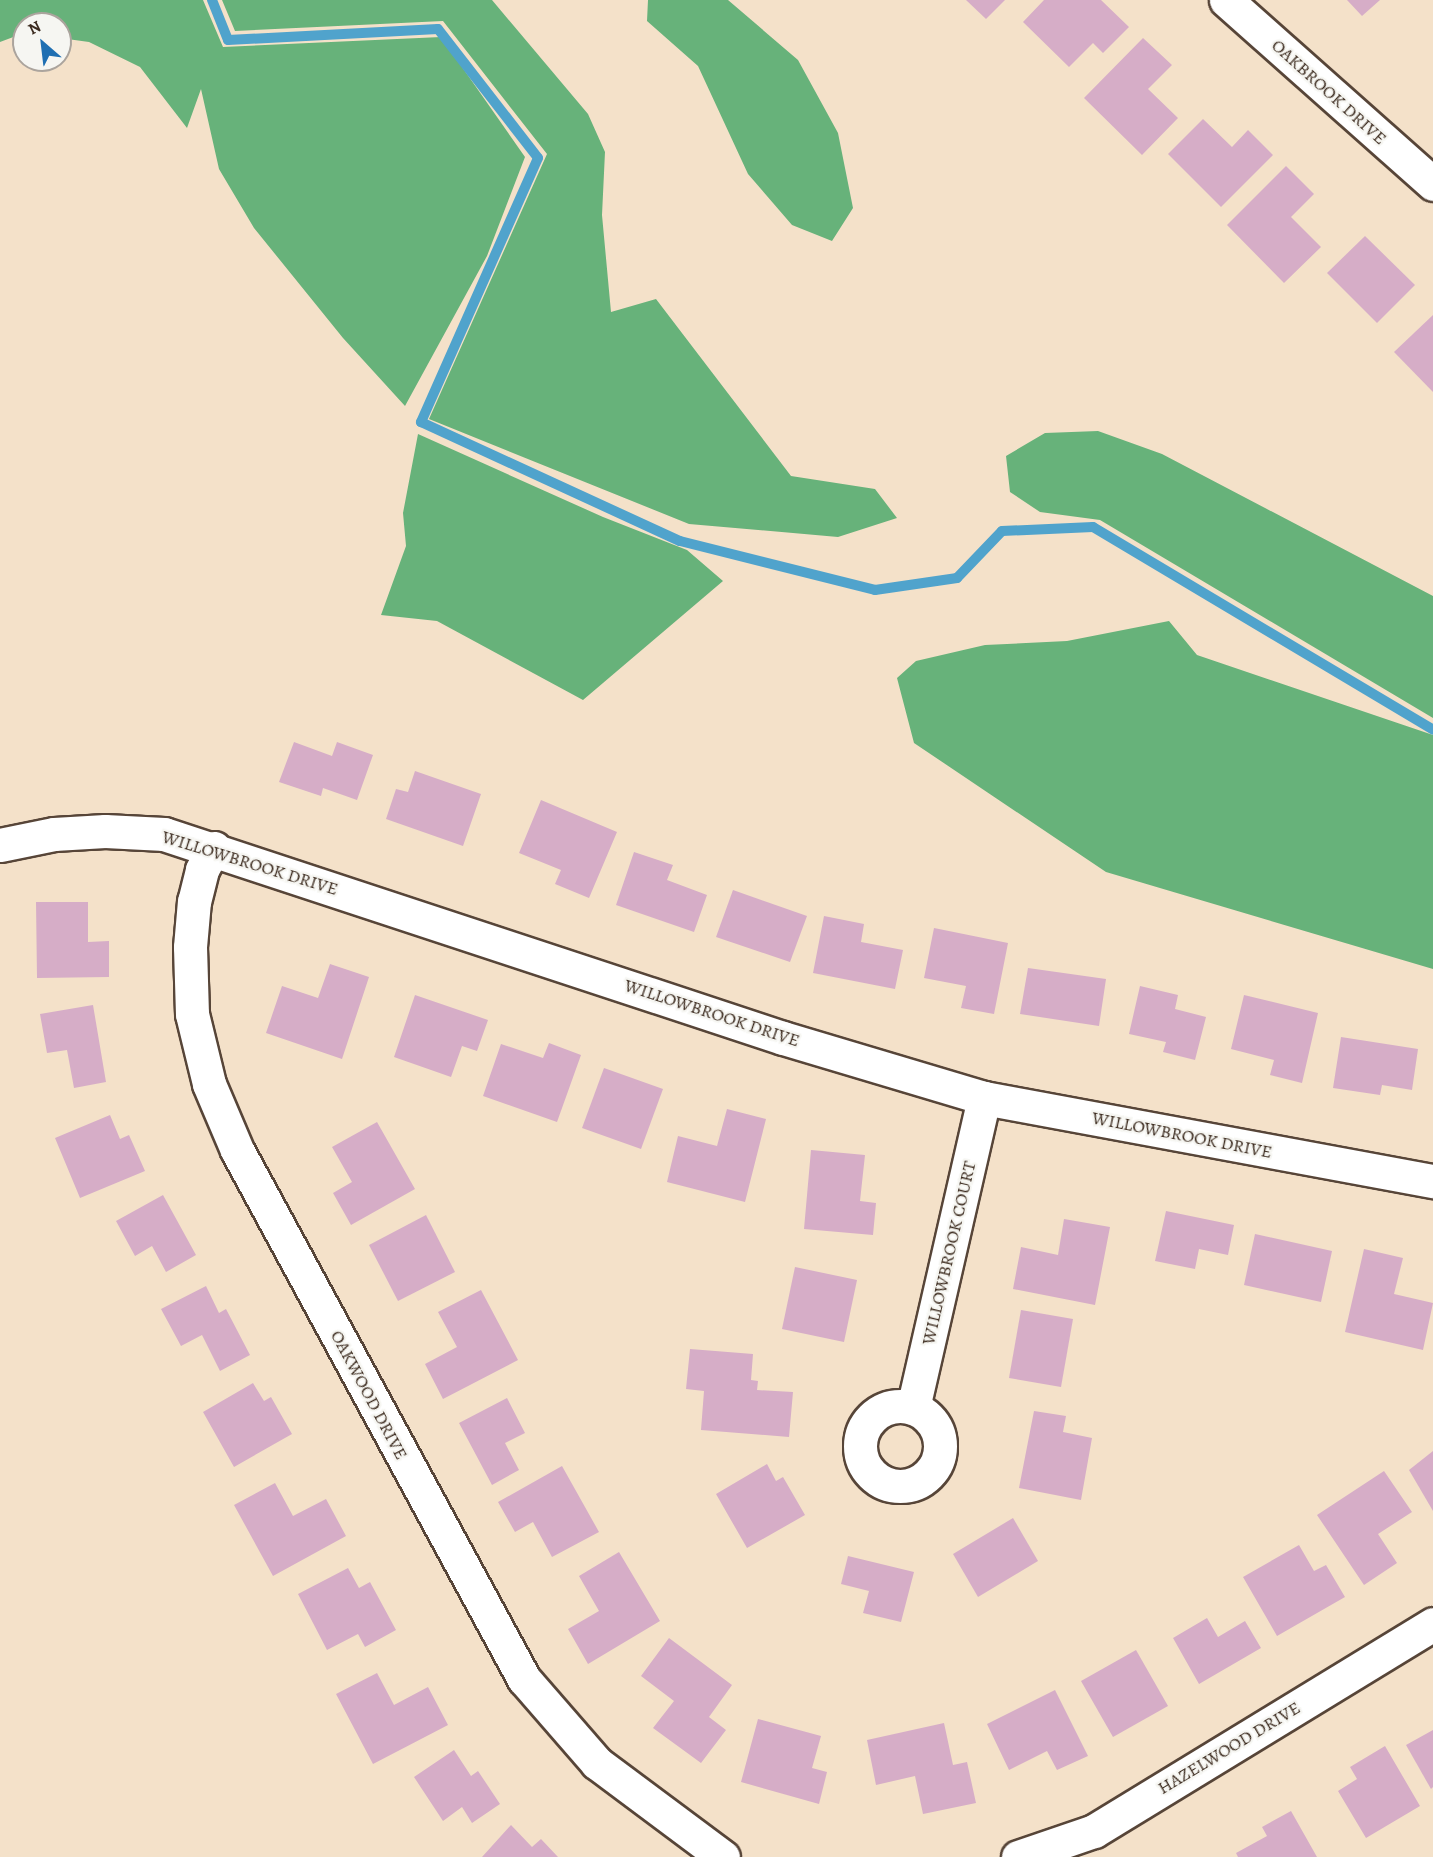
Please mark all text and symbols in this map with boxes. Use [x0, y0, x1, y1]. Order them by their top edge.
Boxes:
north arrow [12, 12, 72, 72]
text: N [24, 15, 45, 40]
street label: OAKBROOK DRIVE [1267, 35, 1391, 149]
street label: WILLOWBROOK DRIVE [159, 826, 341, 900]
street label: WILLOWBROOK DRIVE [622, 974, 802, 1052]
street label: WILLOWBROOK DRIVE [1090, 1107, 1274, 1163]
street label: WILLOWBROOK COURT [917, 1159, 981, 1347]
street label: OAKWOOD DRIVE [326, 1327, 412, 1463]
street label: HAZELWOOD DRIVE [1154, 1697, 1304, 1799]

